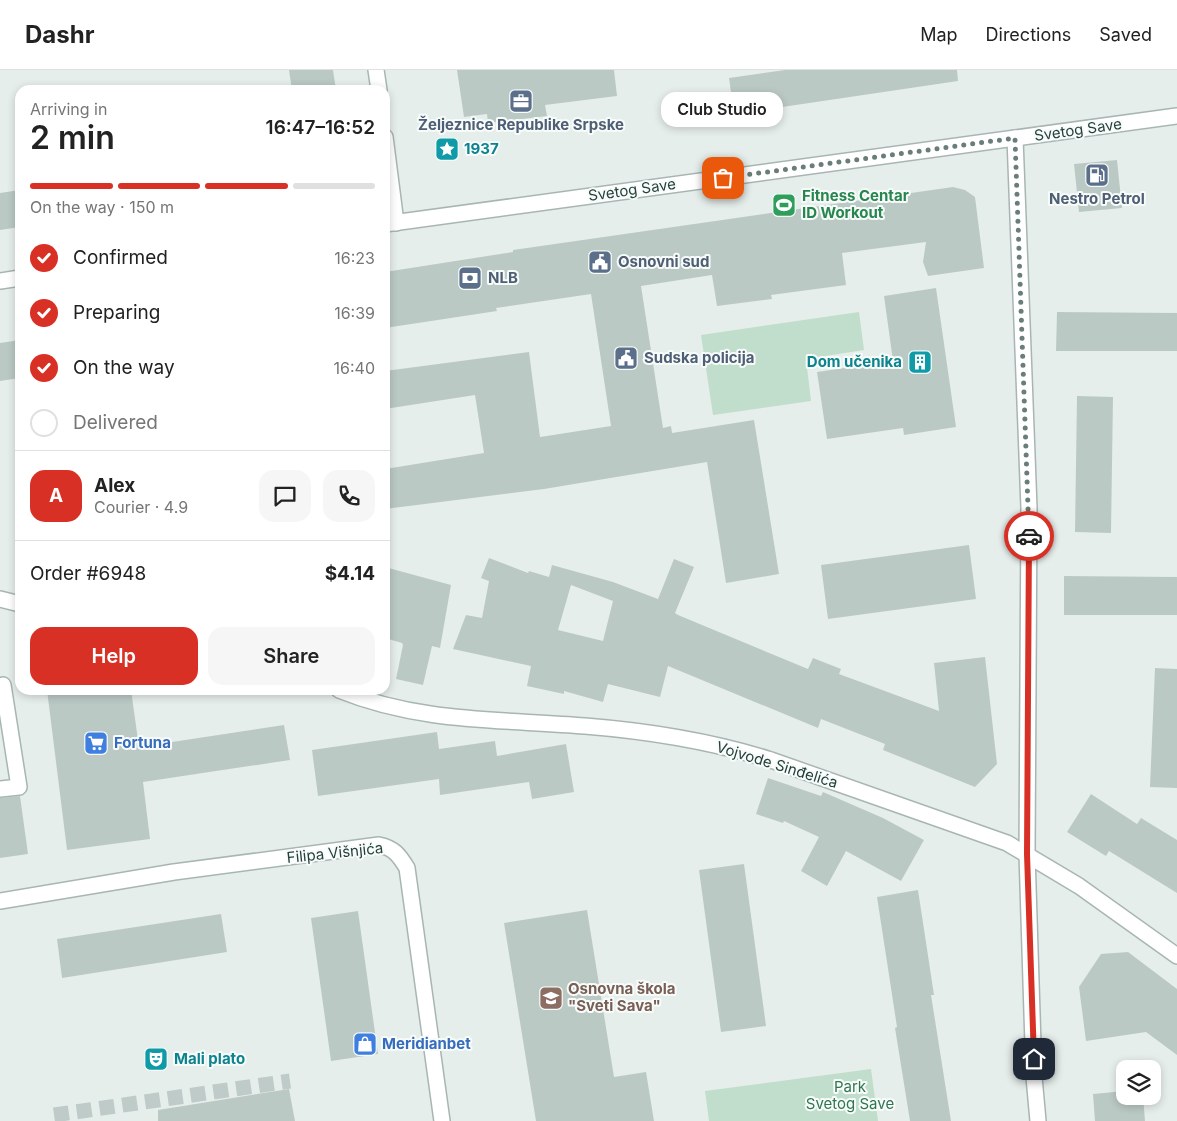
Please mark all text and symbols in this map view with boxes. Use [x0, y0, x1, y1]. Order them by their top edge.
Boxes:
text: Dashr [25, 20, 94, 49]
text: Map [920, 24, 958, 45]
text: Directions [986, 24, 1071, 45]
text: Saved [1099, 24, 1152, 45]
office icon: Željeznice Republike Srpske [508, 88, 534, 114]
callout: Club Studio [662, 93, 784, 128]
text: Arriving in [30, 99, 107, 119]
text: Club Studio [677, 99, 767, 119]
street label: Svetog Save [1033, 114, 1123, 145]
place label: Željeznice Republike Srpske [418, 115, 624, 134]
text: 16:47–16:52 [266, 116, 375, 139]
text: 2 min [30, 118, 115, 157]
place icon: 1937 [434, 136, 460, 162]
place label: 1937 [464, 139, 499, 158]
pin [702, 157, 744, 199]
fuel station icon: Nestro Petrol [1084, 162, 1110, 188]
icon: bag [709, 164, 737, 192]
street label: Svetog Save [587, 174, 677, 205]
place label: Fitness Centar ID Workout [802, 186, 909, 222]
place label: Nestro Petrol [1049, 189, 1145, 208]
sports icon: Fitness Centar ID Workout [771, 192, 797, 218]
text: On the way · 150 m [30, 197, 174, 217]
icon: check [30, 244, 58, 272]
text: Confirmed [73, 246, 168, 269]
text: 16:23 [334, 248, 375, 268]
public building icon: Osnovni sud [587, 249, 613, 275]
place label: Osnovni sud [618, 252, 709, 271]
bank icon: NLB [457, 265, 483, 291]
place label: NLB [488, 268, 518, 287]
icon: check [30, 299, 58, 327]
text: Preparing [73, 301, 160, 324]
text: 16:39 [334, 303, 375, 323]
public building icon: Sudska policija [613, 345, 639, 371]
place label: Sudska policija [644, 348, 754, 367]
building icon: Dom učenika [907, 349, 933, 375]
place label: Dom učenika [807, 352, 902, 371]
icon: check [30, 354, 58, 382]
text: On the way [73, 356, 175, 379]
text: 16:40 [334, 358, 375, 378]
text: Delivered [73, 411, 158, 434]
button: chat [259, 470, 311, 522]
button: phone [323, 470, 375, 522]
text: Alex [94, 474, 135, 497]
text: A [49, 484, 63, 507]
text: Courier · 4.9 [94, 497, 188, 517]
courier [1004, 511, 1054, 561]
icon: car [1015, 522, 1043, 550]
text: Order #6948 [30, 562, 146, 585]
text: $4.14 [325, 562, 375, 585]
button: Help [30, 627, 198, 685]
button: Share [208, 627, 375, 685]
supermarket icon: Fortuna [83, 730, 109, 756]
place label: Fortuna [114, 733, 171, 752]
street label: Vojvode Sinđelića [714, 737, 840, 792]
street label: Filipa Višnjića [286, 838, 384, 867]
place label: Osnovna škola "Sveti Sava" [568, 979, 676, 1015]
school or university icon: Osnovna škola "Sveti Sava" [538, 985, 564, 1011]
shop icon: Meridianbet [352, 1031, 378, 1057]
place label: Meridianbet [382, 1034, 471, 1053]
pin [1013, 1038, 1055, 1080]
icon: home [1020, 1045, 1048, 1073]
theatre icon: Mali plato [143, 1046, 169, 1072]
place label: Mali plato [174, 1049, 245, 1068]
map controls [1116, 1060, 1161, 1105]
button: layers [1116, 1060, 1161, 1105]
park label: Park Svetog Save [806, 1077, 894, 1113]

